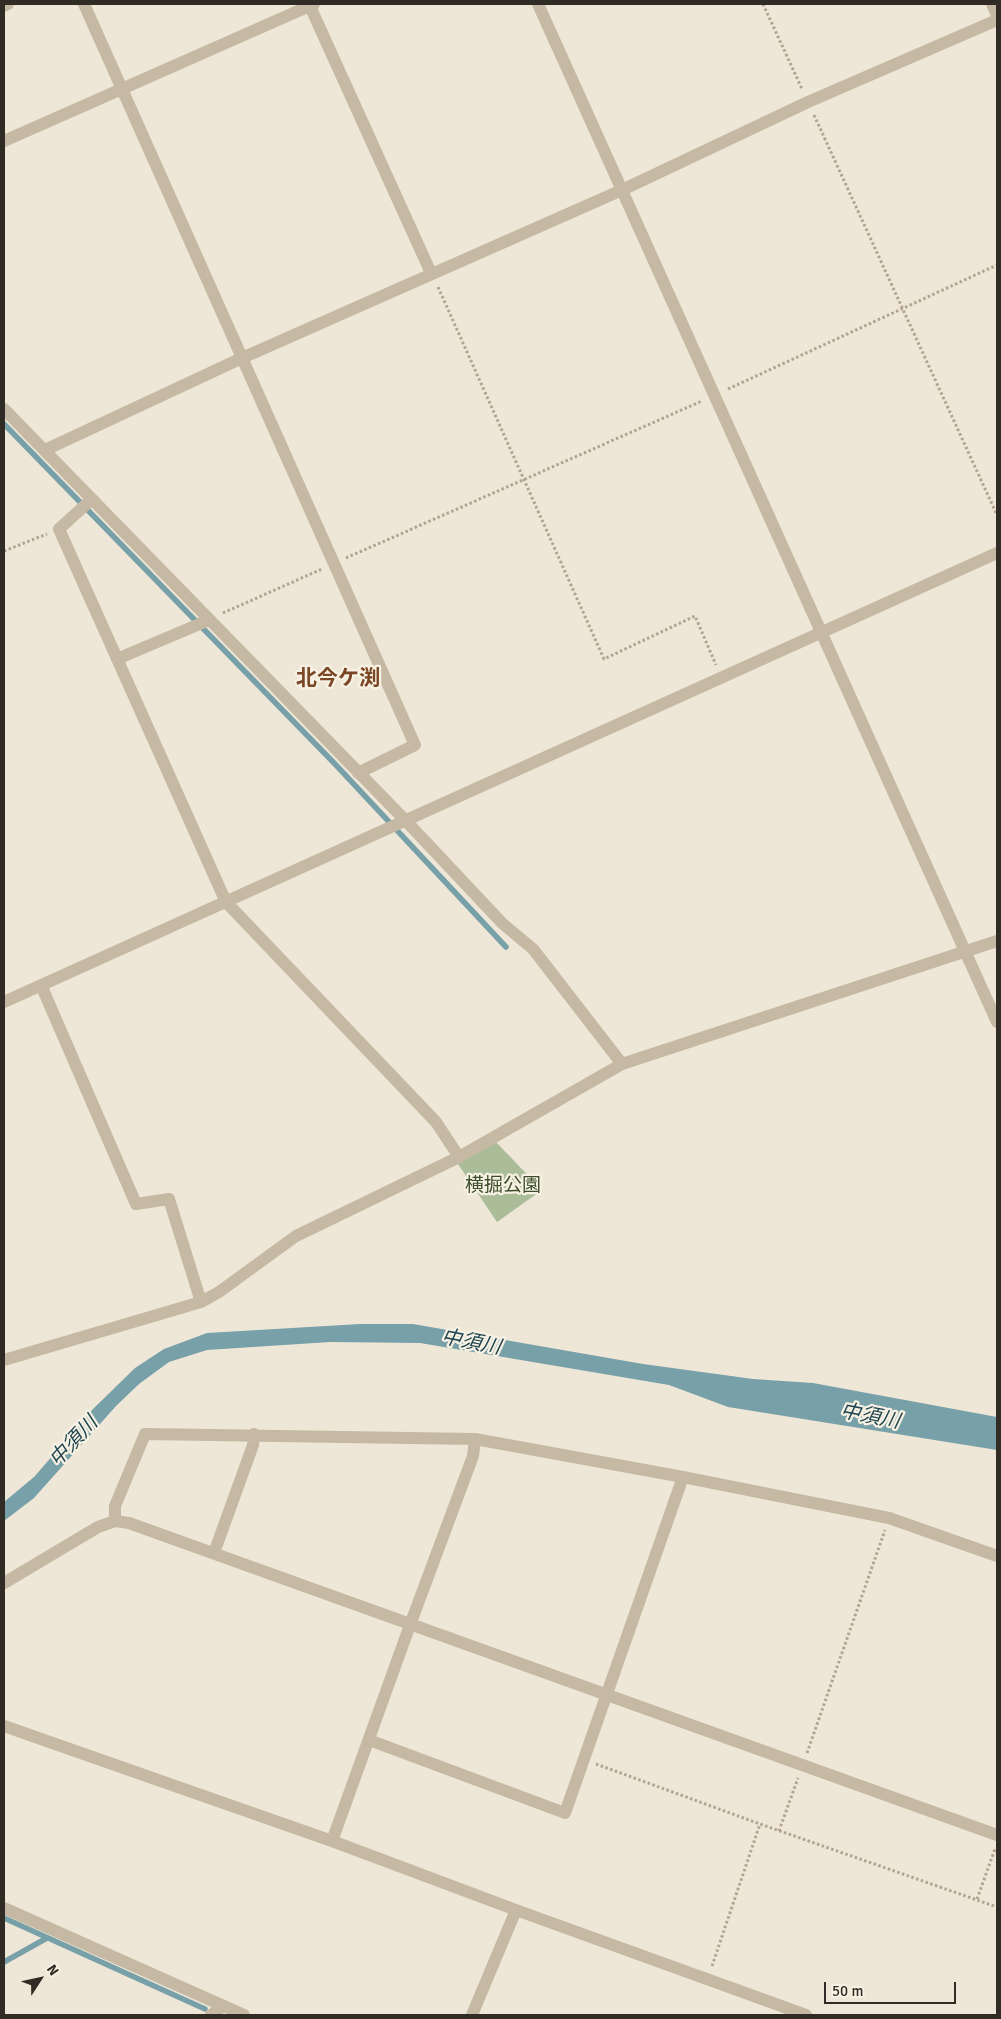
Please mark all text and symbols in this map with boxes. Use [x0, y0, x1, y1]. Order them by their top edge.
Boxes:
district label: 北今ケ渕 [296, 666, 380, 692]
park label: 横掘公園 [465, 1175, 541, 1197]
water label: 中須川 [439, 1325, 503, 1361]
water label: 中須川 [838, 1399, 902, 1435]
water label: 中須川 [45, 1412, 103, 1472]
north arrow [15, 1954, 65, 2004]
text: N [43, 1961, 62, 1979]
scale bar [826, 1972, 958, 2004]
text: 50 m [832, 1982, 863, 2000]

